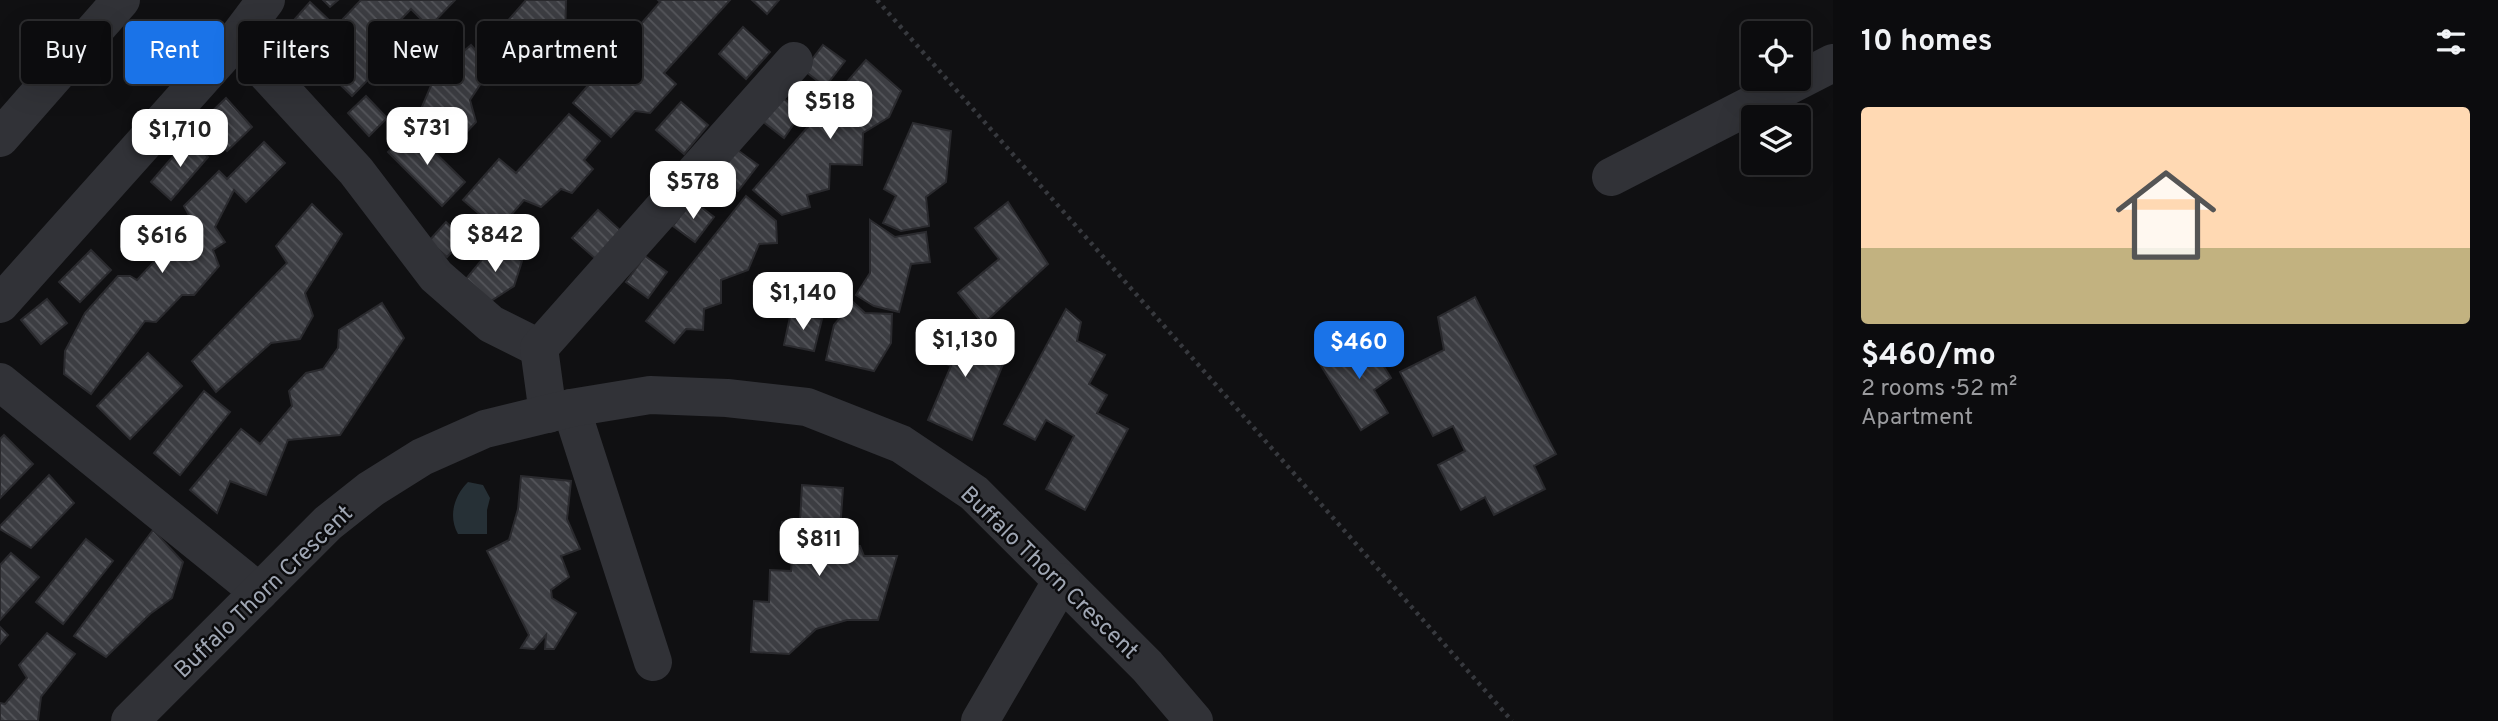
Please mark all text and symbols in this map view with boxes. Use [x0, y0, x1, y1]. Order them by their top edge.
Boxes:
chip: Buy [21, 21, 111, 84]
chip: Rent [125, 21, 224, 84]
chip: Filters [238, 21, 354, 84]
chip: New [368, 21, 463, 84]
chip: Apartment [477, 21, 642, 84]
map controls [1741, 21, 1811, 175]
button: locate [1741, 21, 1811, 91]
icon: filters [2432, 23, 2470, 61]
text: 10 homes [1861, 24, 1992, 61]
pin: $518 [789, 82, 871, 141]
text: $518 [804, 89, 856, 118]
button: layers [1741, 105, 1811, 175]
pin: $731 [386, 108, 468, 167]
pin: $1,710 [123, 110, 237, 169]
text: $731 [403, 115, 451, 144]
text: $1,710 [148, 117, 212, 146]
icon: home [2103, 152, 2229, 278]
pin: $578 [652, 162, 734, 221]
text: $578 [666, 169, 720, 198]
pin: $842 [454, 215, 536, 274]
pin: $616 [121, 216, 203, 275]
text: $842 [466, 222, 524, 251]
text: $616 [136, 223, 188, 252]
pin: $1,140 [746, 272, 860, 332]
text: $1,140 [769, 280, 837, 309]
pin: $1,130 [908, 320, 1022, 379]
pin: $460 [1318, 322, 1400, 381]
text: $1,130 [932, 327, 998, 356]
text: $460 [1330, 329, 1388, 358]
text: $460/mo [1861, 338, 1996, 375]
text: 2 rooms · 52 m² [1861, 375, 2017, 404]
text: Apartment [1861, 404, 1973, 433]
street label: Buffalo Thorn Crescent [953, 481, 1144, 667]
street label: Buffalo Thorn Crescent [169, 500, 360, 686]
pin: $811 [778, 518, 860, 578]
text: $811 [796, 526, 842, 555]

